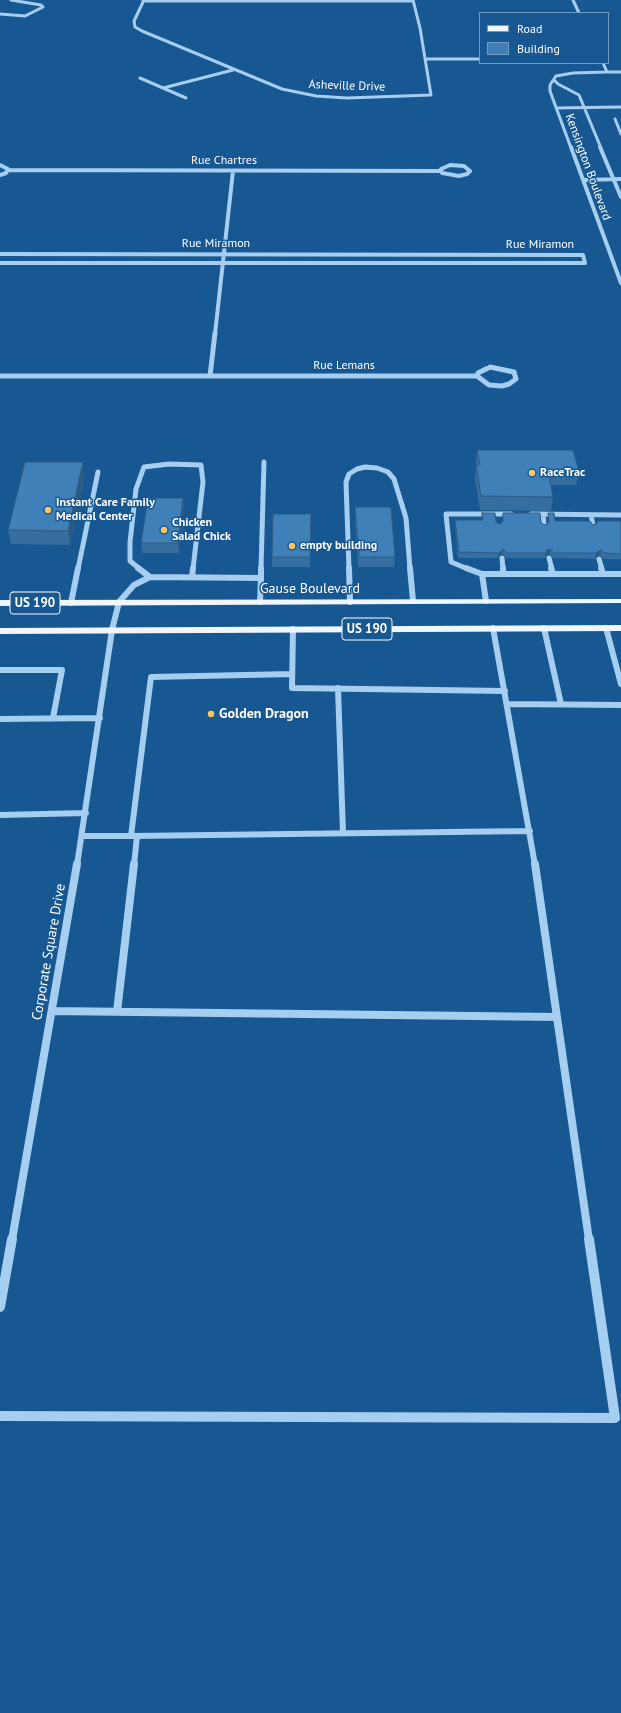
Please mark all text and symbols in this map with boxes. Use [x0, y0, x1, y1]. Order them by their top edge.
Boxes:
legend [479, 12, 609, 64]
text: Road [517, 21, 542, 36]
text: Building [517, 41, 560, 56]
street label: Asheville Drive [308, 77, 386, 95]
street label: Kensington Boulevard [562, 112, 614, 222]
street label: Rue Chartres [191, 154, 257, 168]
street label: Rue Miramon [182, 237, 250, 251]
street label: Rue Miramon [506, 238, 574, 252]
street label: Rue Lemans [313, 359, 375, 373]
place label: RaceTrac [540, 466, 585, 480]
marker: RaceTrac [527, 468, 537, 478]
place label: Instant Care Family Medical Center [56, 496, 155, 524]
marker: Instant Care Family Medical Center [43, 505, 53, 515]
place label: Chicken Salad Chick [172, 516, 231, 544]
marker: Chicken Salad Chick [159, 525, 169, 535]
place label: empty building [300, 539, 377, 553]
marker: empty building [287, 541, 297, 551]
street label: Gause Boulevard [260, 581, 360, 597]
road number: US 190 [10, 592, 60, 614]
road number: US 190 [342, 618, 392, 640]
place label: Golden Dragon [219, 706, 309, 722]
marker: Golden Dragon [206, 709, 216, 719]
street label: Corporate Square Drive [29, 882, 69, 1022]

